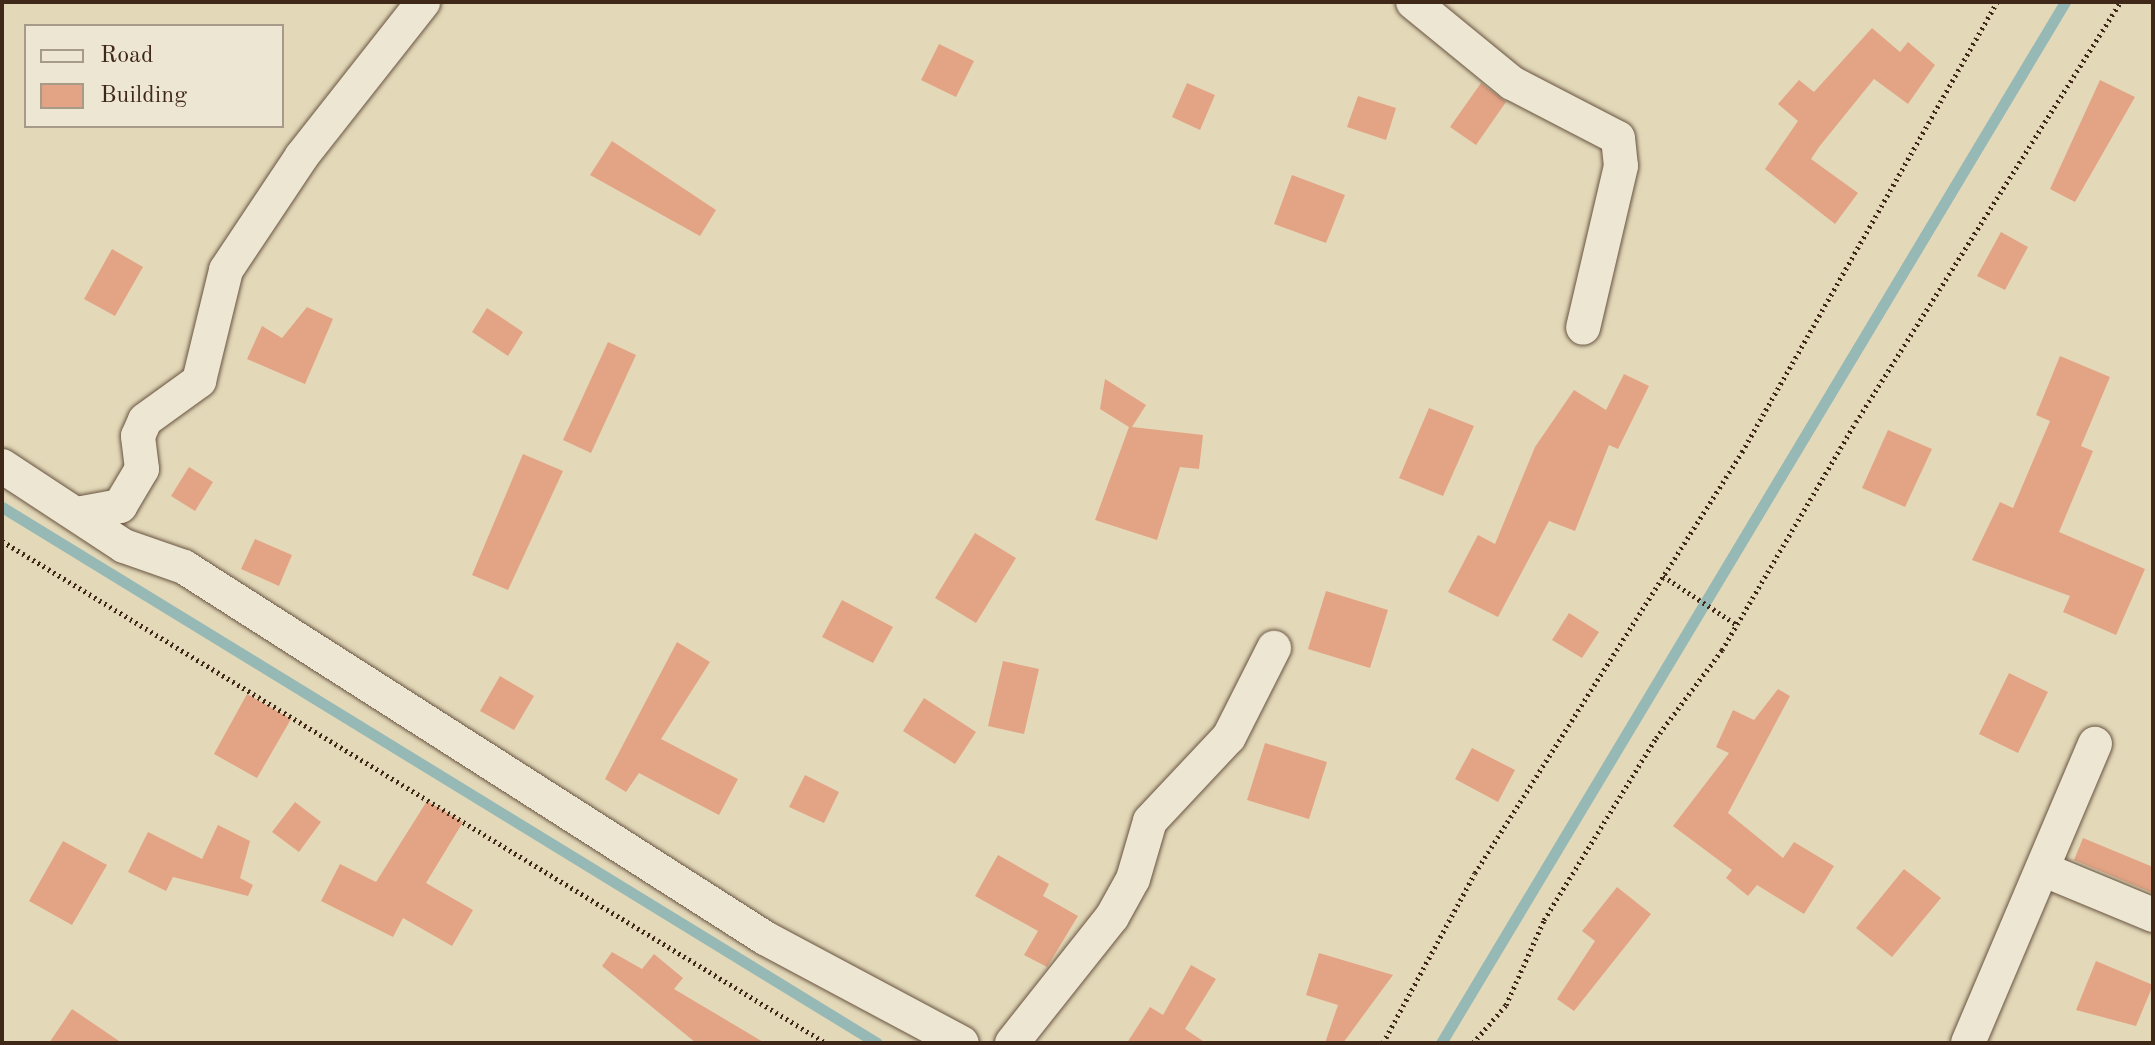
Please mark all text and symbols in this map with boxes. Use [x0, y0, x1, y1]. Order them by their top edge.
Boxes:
legend [24, 24, 284, 128]
text: Road [100, 44, 153, 68]
text: Building [100, 84, 187, 108]

